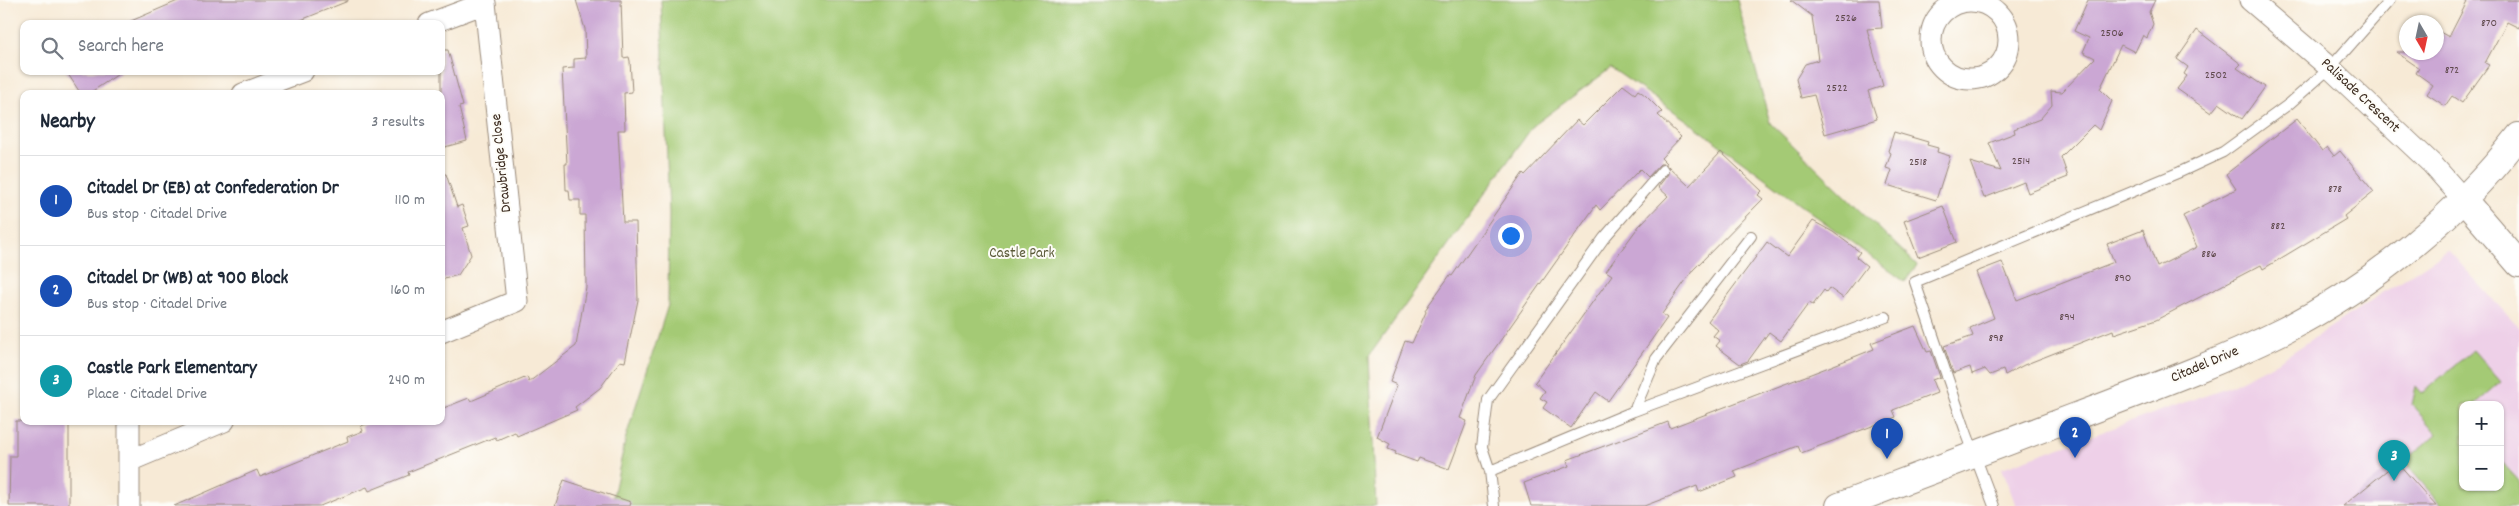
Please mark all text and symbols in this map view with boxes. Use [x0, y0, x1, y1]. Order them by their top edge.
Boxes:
house number: 2526 [1835, 10, 1857, 27]
north arrow [2399, 15, 2444, 60]
house number: 870 [2481, 15, 2497, 32]
search box [20, 20, 445, 75]
house number: 2506 [2100, 25, 2124, 42]
icon: search [38, 34, 66, 62]
text: Search here [78, 34, 164, 61]
street label: Palisade Crescent [2315, 53, 2405, 139]
house number: 872 [2445, 62, 2459, 79]
house number: 2502 [2205, 67, 2227, 84]
house number: 2522 [1826, 80, 1848, 97]
text: Nearby [40, 108, 95, 138]
text: 3 results [371, 111, 425, 134]
street label: Drawbridge Close [486, 112, 518, 213]
house number: 2514 [2012, 153, 2030, 170]
house number: 2518 [1909, 154, 1927, 171]
text: Citadel Dr (EB) at Confederation Dr [87, 176, 339, 203]
house number: 878 [2328, 181, 2342, 198]
text: 1 [54, 189, 58, 212]
text: 110 m [395, 189, 425, 212]
text: Bus stop · Citadel Drive [87, 203, 227, 226]
house number: 882 [2271, 218, 2285, 235]
your location [1498, 223, 1524, 249]
park label: Castle Park [989, 243, 1055, 265]
house number: 886 [2201, 246, 2217, 263]
text: Citadel Dr (WB) at 900 Block [87, 266, 288, 293]
house number: 890 [2115, 270, 2131, 287]
text: 2 [53, 279, 60, 302]
text: 160 m [390, 279, 425, 302]
text: Bus stop · Citadel Drive [87, 293, 227, 316]
house number: 894 [2059, 309, 2075, 326]
house number: 898 [1988, 330, 2004, 347]
street label: Citadel Drive [2167, 341, 2243, 389]
text: Castle Park Elementary [87, 356, 257, 383]
text: 3 [52, 369, 60, 392]
text: 240 m [388, 369, 425, 392]
text: Place · Citadel Drive [87, 383, 207, 406]
map controls [2459, 401, 2504, 491]
button: + [2459, 401, 2504, 446]
pin: 2 [2059, 417, 2091, 458]
pin: 1 [1871, 418, 1903, 459]
pin: 3 [2378, 440, 2410, 481]
button: − [2459, 446, 2504, 491]

